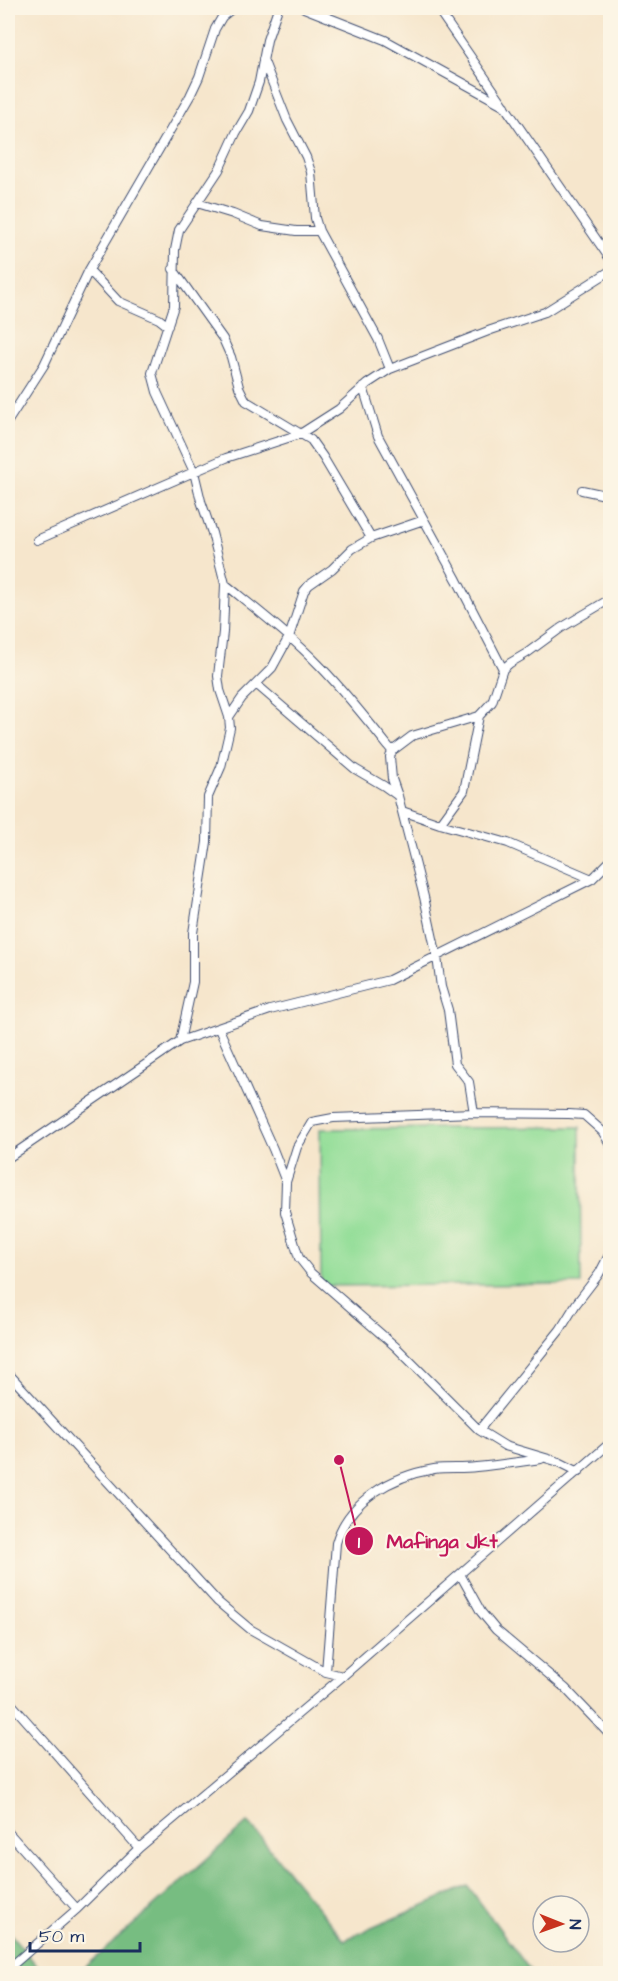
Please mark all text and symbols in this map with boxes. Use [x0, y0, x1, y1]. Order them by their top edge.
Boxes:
callout: Mafinga Jkt [344, 1522, 509, 1560]
text: Mafinga Jkt [386, 1528, 498, 1557]
text: 1 [358, 1530, 361, 1555]
north arrow [531, 1894, 591, 1954]
scale bar [30, 1915, 140, 1953]
text: N [564, 1919, 586, 1929]
text: 50 m [39, 1924, 84, 1949]

